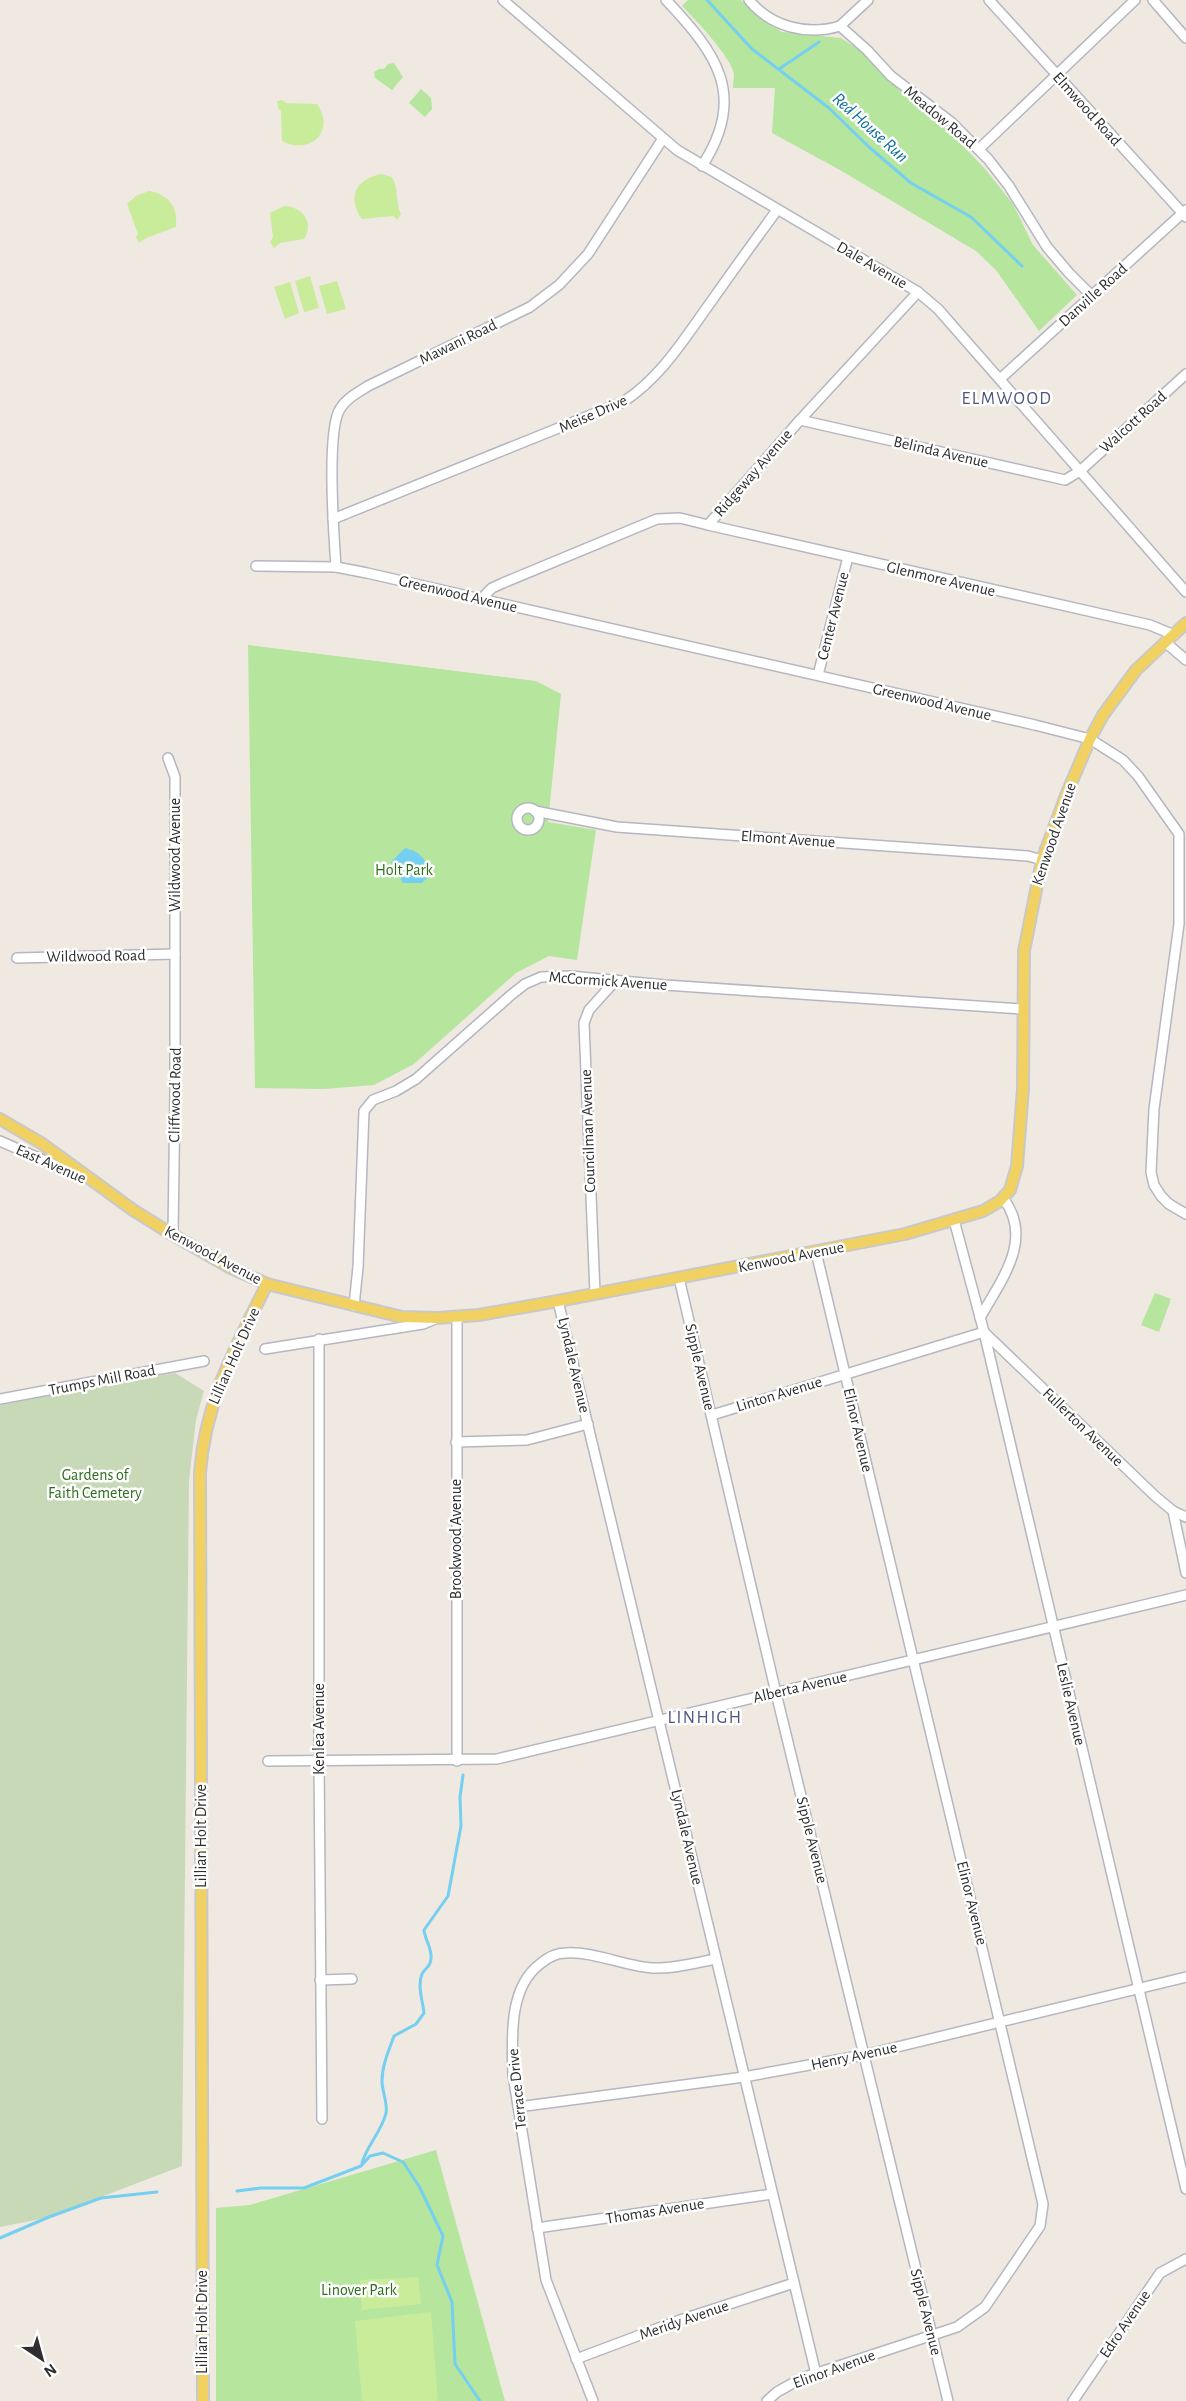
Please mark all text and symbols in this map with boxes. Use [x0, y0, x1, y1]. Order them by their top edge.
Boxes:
street label: Elmwood Road [1050, 69, 1124, 149]
street label: Meadow Road [901, 83, 979, 151]
water label: Red House Run [829, 90, 911, 166]
street label: Dale Avenue [834, 238, 910, 292]
street label: Danville Road [1056, 260, 1130, 330]
street label: Mawani Road [417, 316, 499, 368]
street label: Walcott Road [1097, 388, 1169, 456]
district label: ELMWOOD [962, 390, 1052, 408]
street label: Meise Drive [557, 392, 629, 436]
street label: Ridgeway Avenue [711, 426, 796, 520]
street label: Belinda Avenue [892, 433, 990, 471]
street label: Glenmore Avenue [885, 559, 997, 599]
street label: Center Avenue [814, 570, 852, 662]
street label: Greenwood Avenue [397, 573, 519, 615]
street label: Greenwood Avenue [871, 681, 993, 723]
street label: Kenwood Avenue [1029, 781, 1079, 887]
street label: Wildwood Avenue [167, 798, 183, 912]
street label: Elmont Avenue [740, 828, 836, 850]
park label: Holt Park [375, 862, 434, 878]
street label: Wildwood Road [46, 947, 146, 965]
street label: McCormick Avenue [548, 969, 668, 993]
street label: Cliffwood Road [166, 1047, 184, 1143]
street label: Councilman Avenue [578, 1069, 598, 1193]
street label: East Avenue [13, 1141, 89, 1187]
street label: Kenwood Avenue [162, 1223, 264, 1287]
street label: Kenwood Avenue [737, 1239, 845, 1275]
street label: Lillian Holt Drive [206, 1305, 262, 1407]
street label: Lyndale Avenue [554, 1316, 593, 1415]
street label: Sipple Avenue [682, 1322, 718, 1412]
street label: Trumps Mill Road [47, 1362, 157, 1398]
street label: Linton Avenue [734, 1373, 824, 1415]
street label: Fullerton Avenue [1040, 1385, 1126, 1469]
street label: Elinor Avenue [841, 1386, 875, 1474]
park label: Gardens of Faith Cemetery [48, 1467, 142, 1502]
street label: Brookwood Avenue [448, 1479, 464, 1599]
street label: Leslie Avenue [1054, 1661, 1088, 1747]
street label: Alberta Avenue [752, 1668, 848, 1706]
street label: Kenlea Avenue [311, 1683, 327, 1775]
district label: LINHIGH [667, 1709, 743, 1727]
street label: Lillian Holt Drive [193, 1784, 209, 1888]
street label: Lyndale Avenue [667, 1788, 706, 1887]
street label: Sipple Avenue [794, 1795, 830, 1885]
street label: Elinor Avenue [954, 1859, 990, 1947]
street label: Henry Avenue [810, 2039, 899, 2074]
street label: Terrace Drive [505, 2048, 529, 2130]
street label: Thomas Avenue [605, 2195, 705, 2227]
street label: Sipple Avenue [908, 2267, 944, 2357]
street label: Lillian Holt Drive [194, 2270, 210, 2374]
park label: Linover Park [321, 2282, 398, 2298]
street label: Edro Avenue [1097, 2287, 1153, 2361]
street label: Meridy Avenue [637, 2297, 731, 2344]
north arrow [12, 2329, 72, 2389]
street label: Elinor Avenue [791, 2347, 877, 2391]
text: N [41, 2361, 59, 2380]

